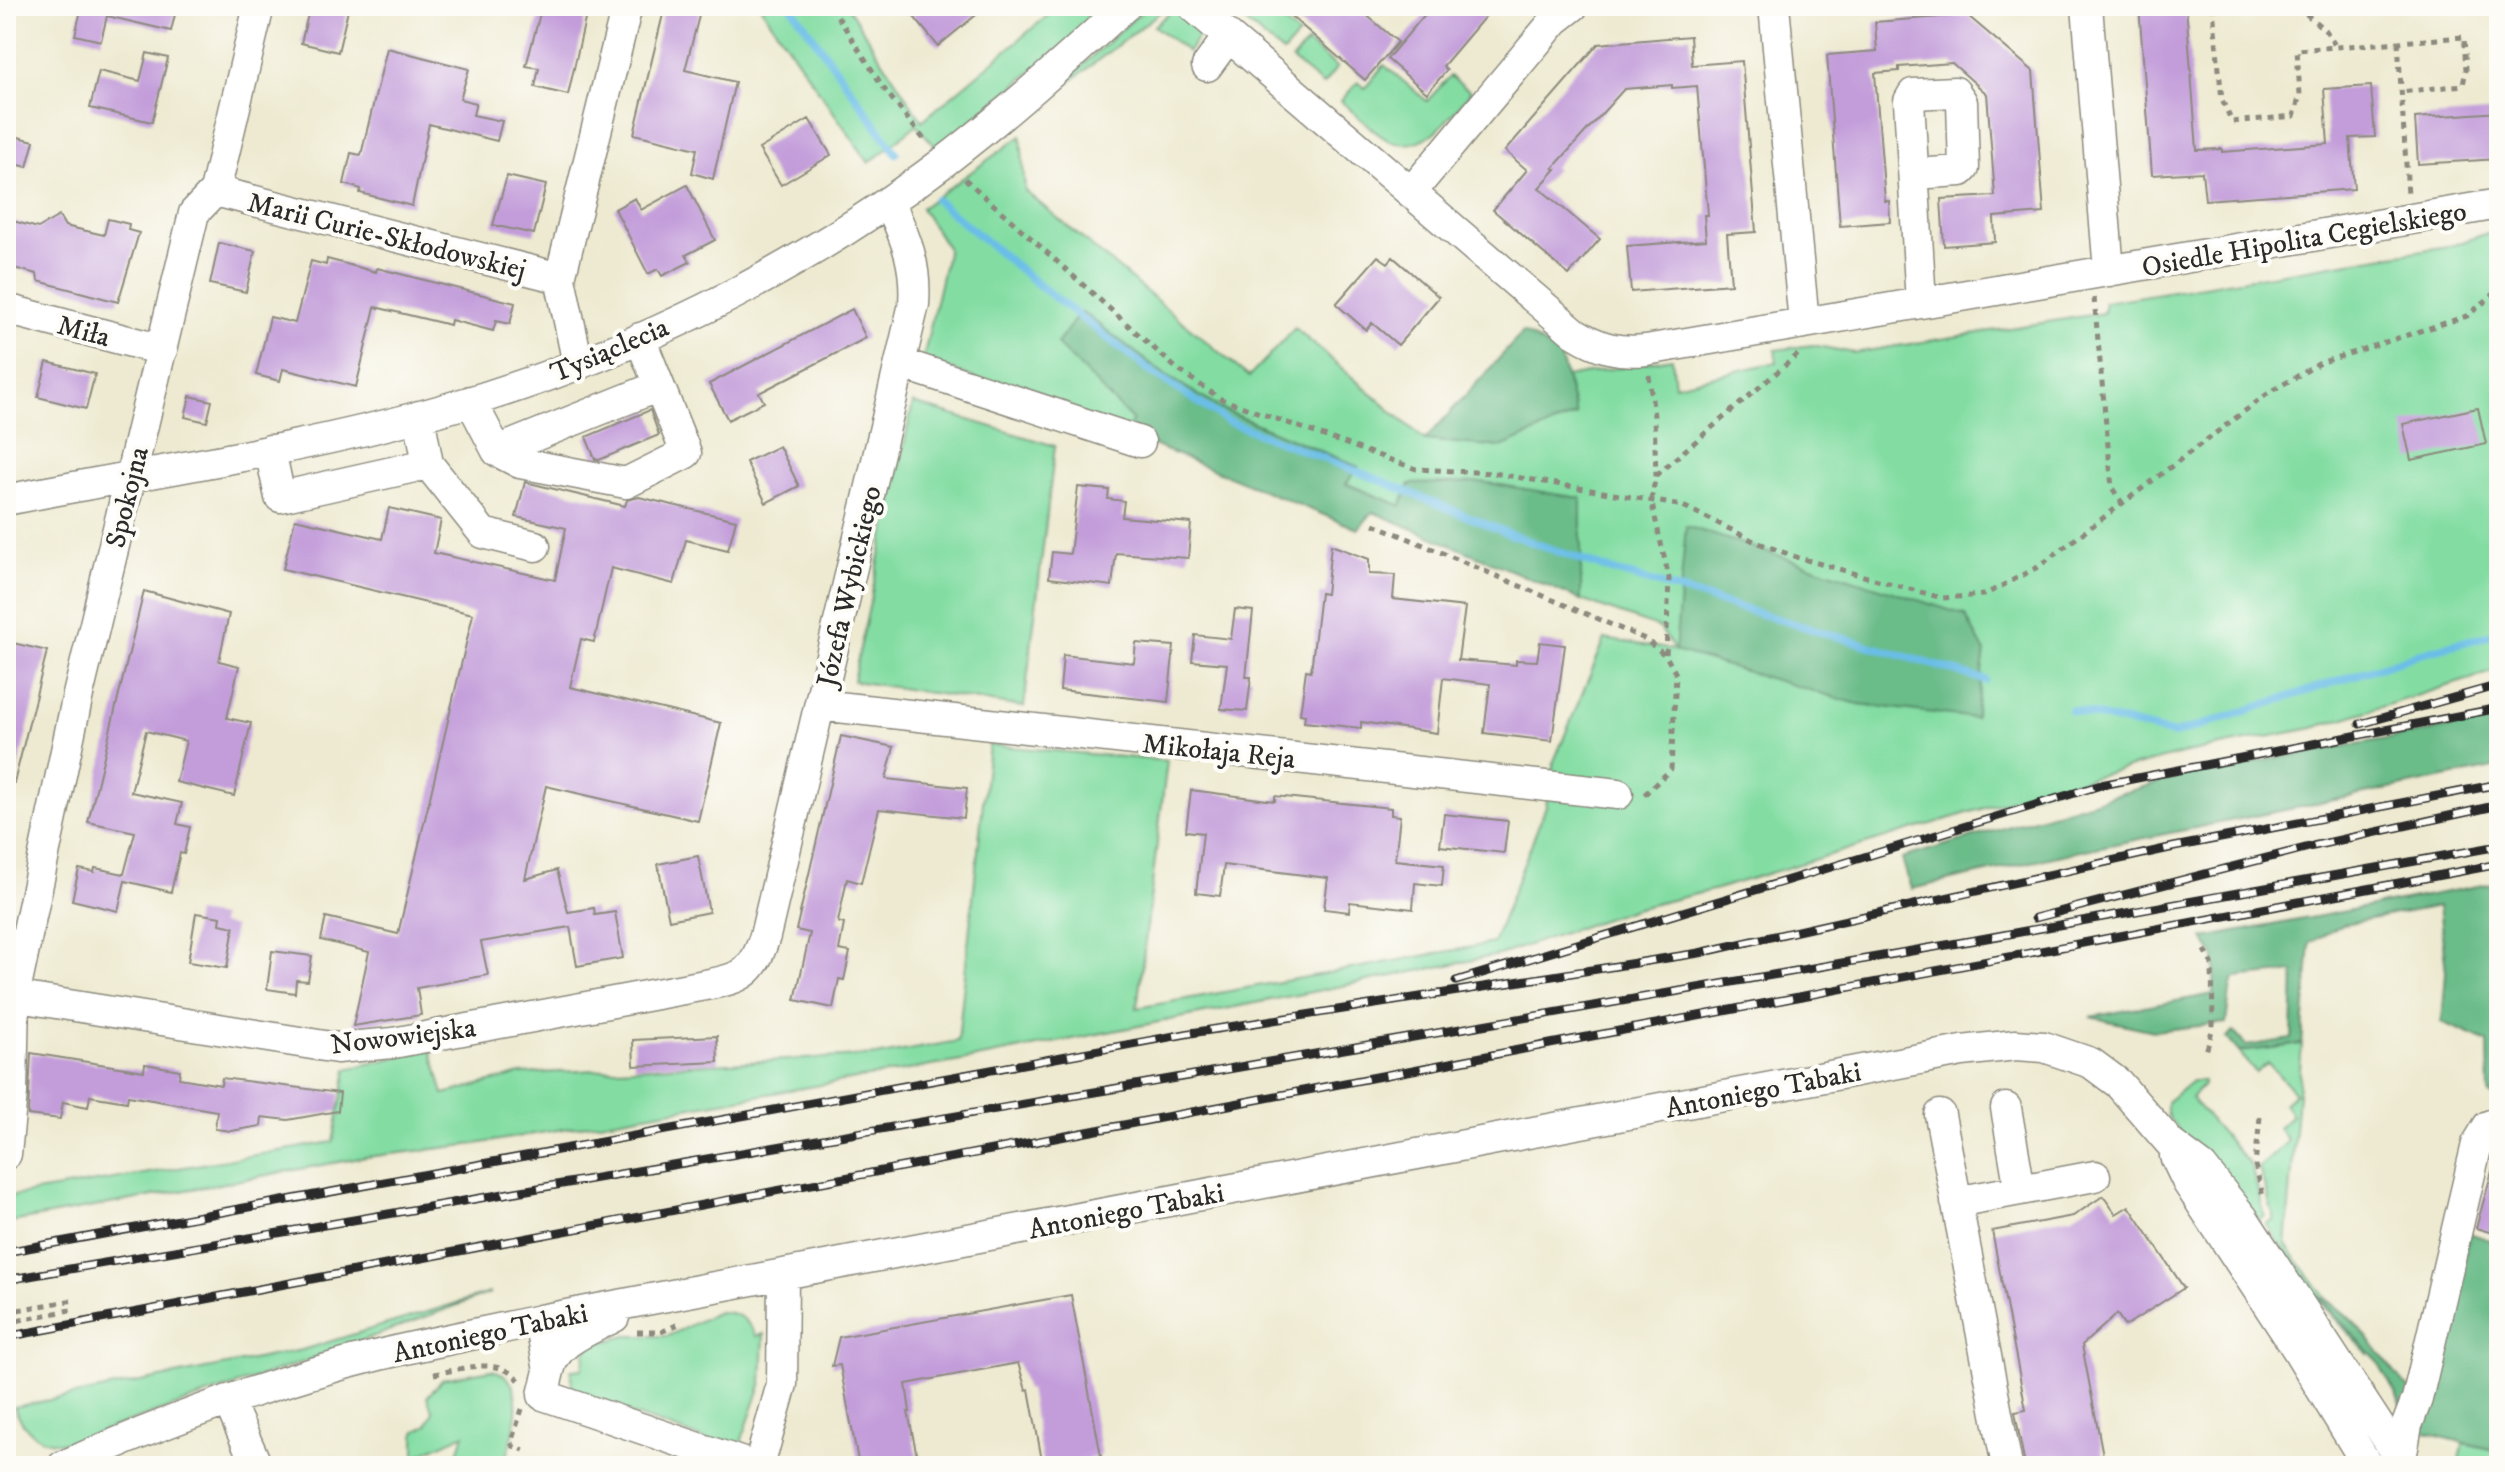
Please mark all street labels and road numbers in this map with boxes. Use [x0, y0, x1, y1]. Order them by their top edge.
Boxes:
street label: Marii Curie-Skłodowskiej [244, 185, 530, 288]
street label: Osiedle Hipolita Cegielskiego [2139, 194, 2469, 285]
street label: Miła [53, 308, 114, 355]
street label: Tysiąclecia [545, 310, 674, 391]
street label: Spokojna [98, 443, 157, 551]
street label: Józefa Wybickiego [809, 482, 890, 693]
street label: Mikołaja Reja [1141, 726, 1297, 777]
street label: Nowowiejska [329, 1010, 478, 1063]
street label: Antoniego Tabaki [1663, 1054, 1864, 1127]
street label: Antoniego Tabaki [1026, 1175, 1227, 1248]
street label: Antoniego Tabaki [390, 1296, 591, 1371]

